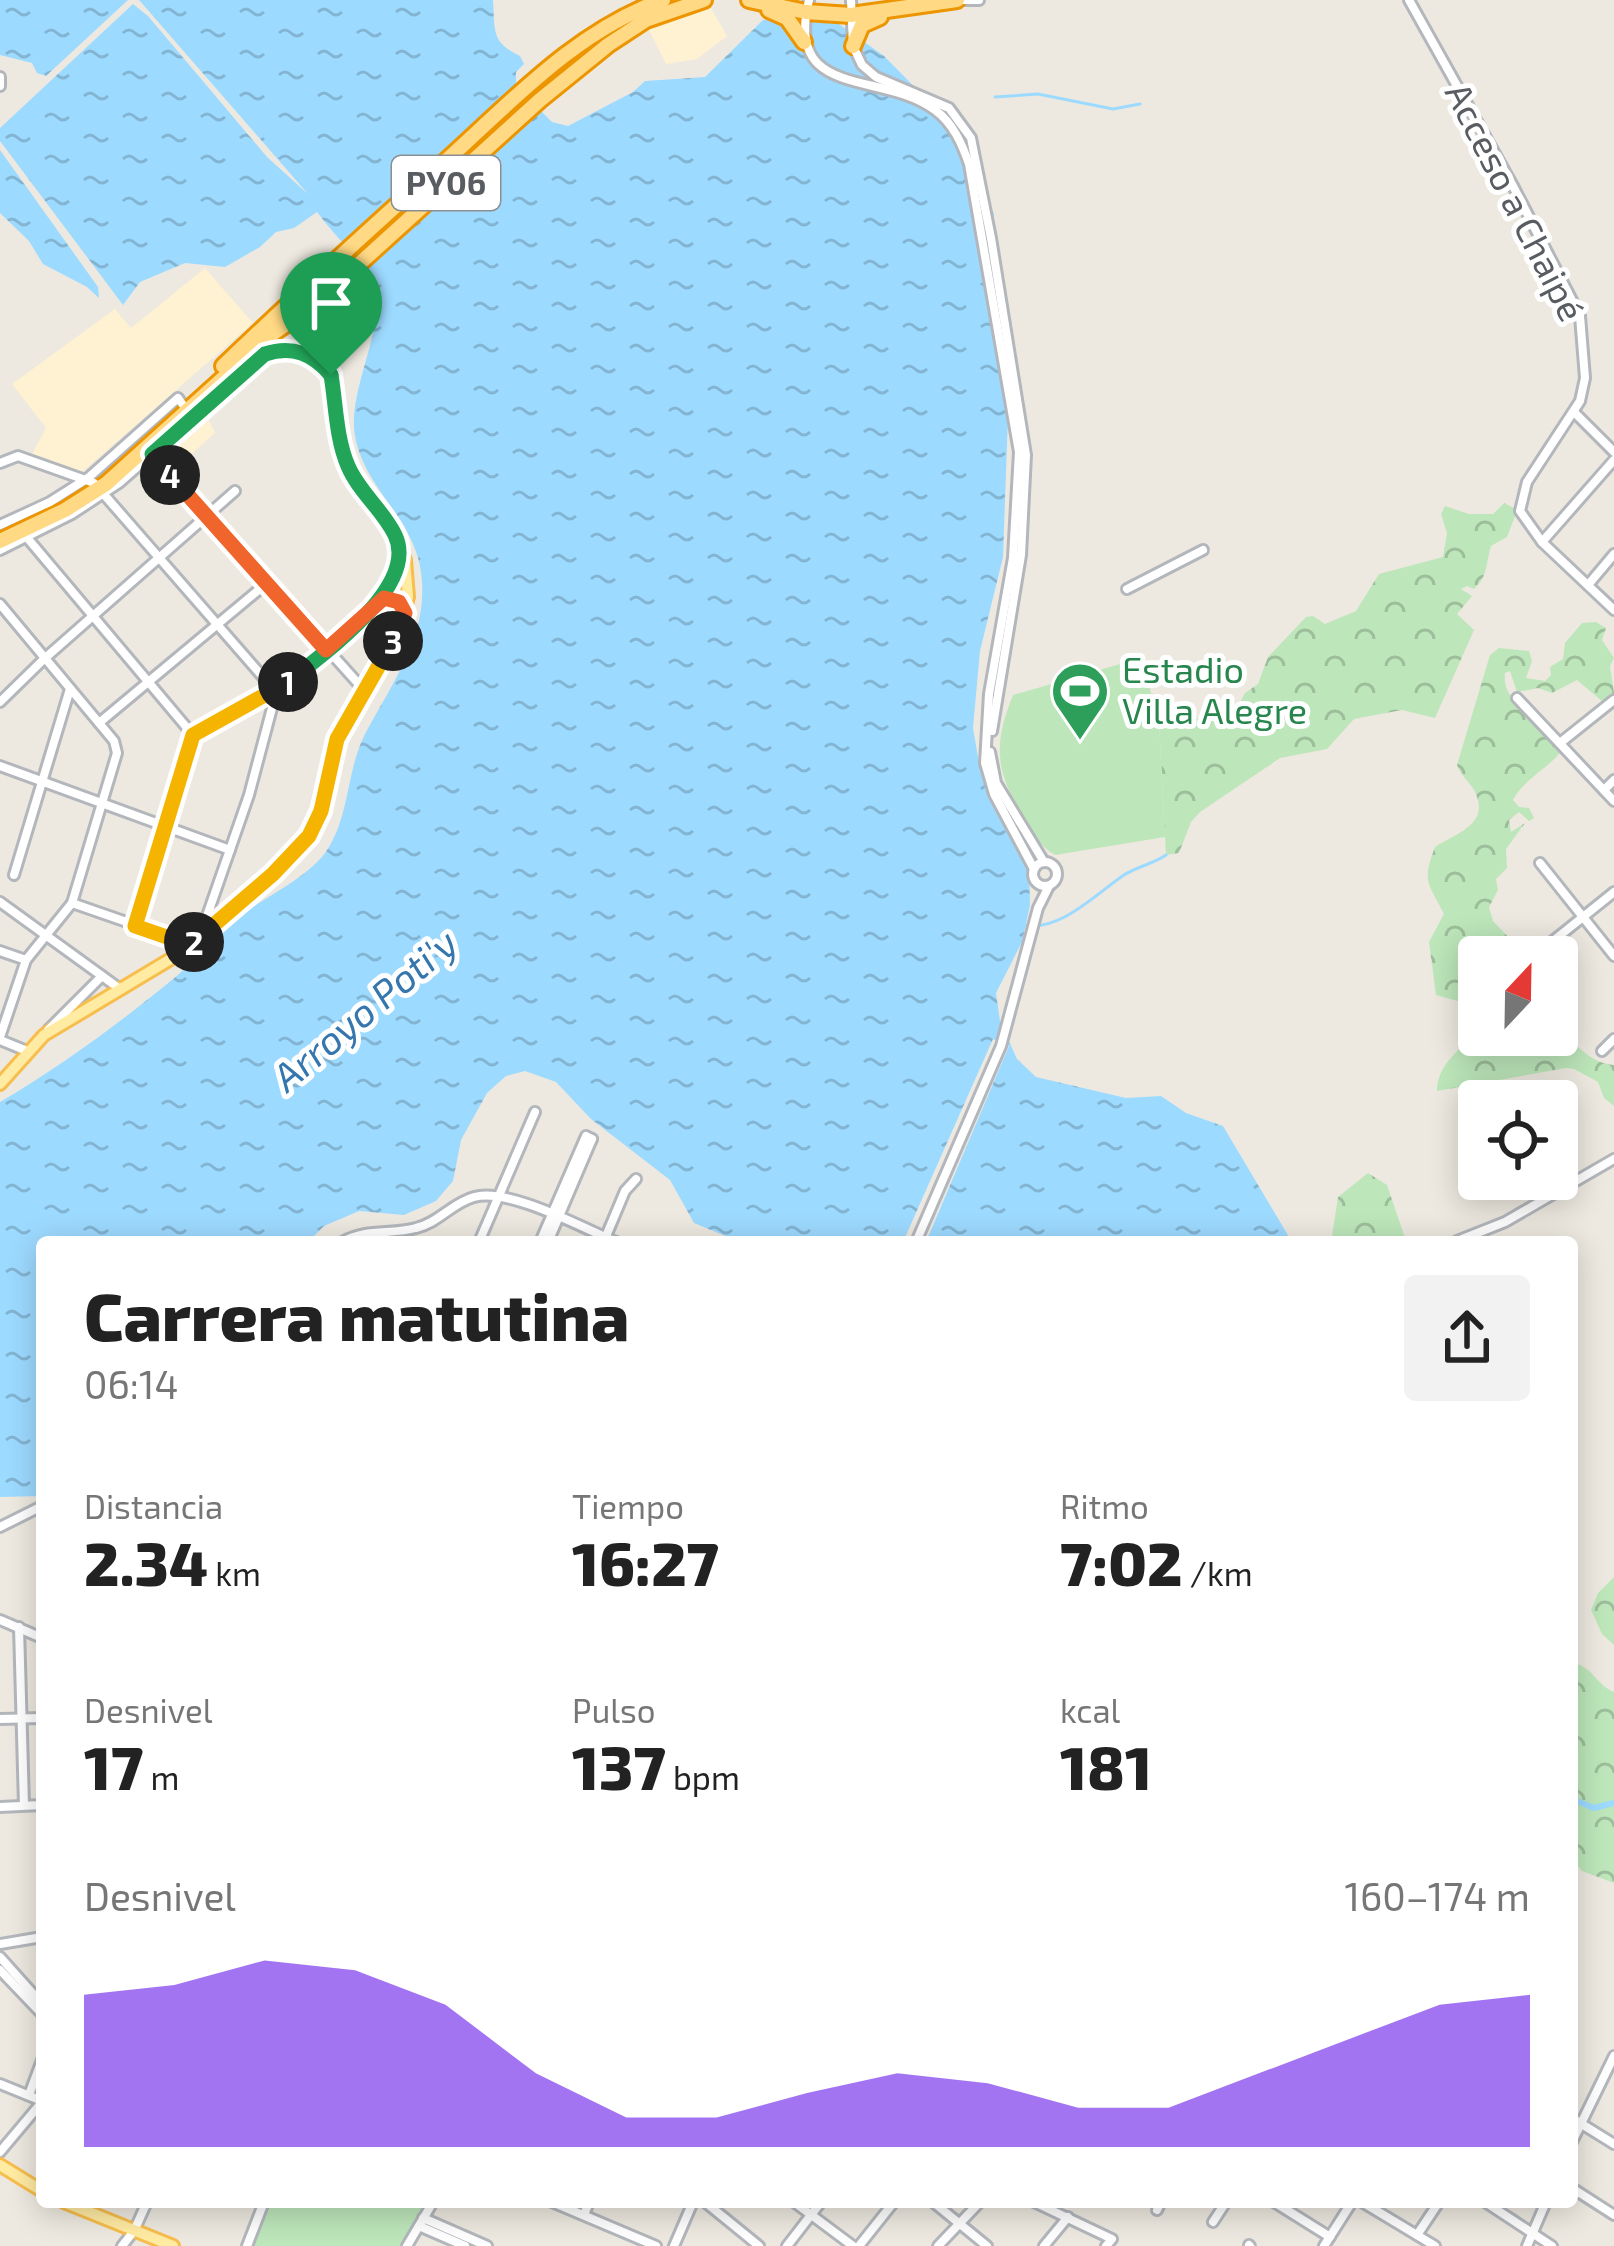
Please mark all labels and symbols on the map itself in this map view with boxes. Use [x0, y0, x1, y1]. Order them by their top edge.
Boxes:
street label: Acceso a Chaipé [1438, 75, 1595, 327]
road number: PY06 [392, 156, 500, 210]
pin [280, 252, 382, 375]
pin: 4 [140, 445, 200, 505]
pin: 3 [363, 611, 423, 671]
place label: Estadio Villa Alegre [1122, 647, 1307, 731]
pin: 1 [258, 652, 318, 712]
sports icon: Estadio Villa Alegre [1049, 660, 1111, 742]
pin: 2 [164, 912, 224, 972]
water label: Arroyo Poti'y [261, 918, 467, 1102]
north arrow [1458, 936, 1578, 1056]

